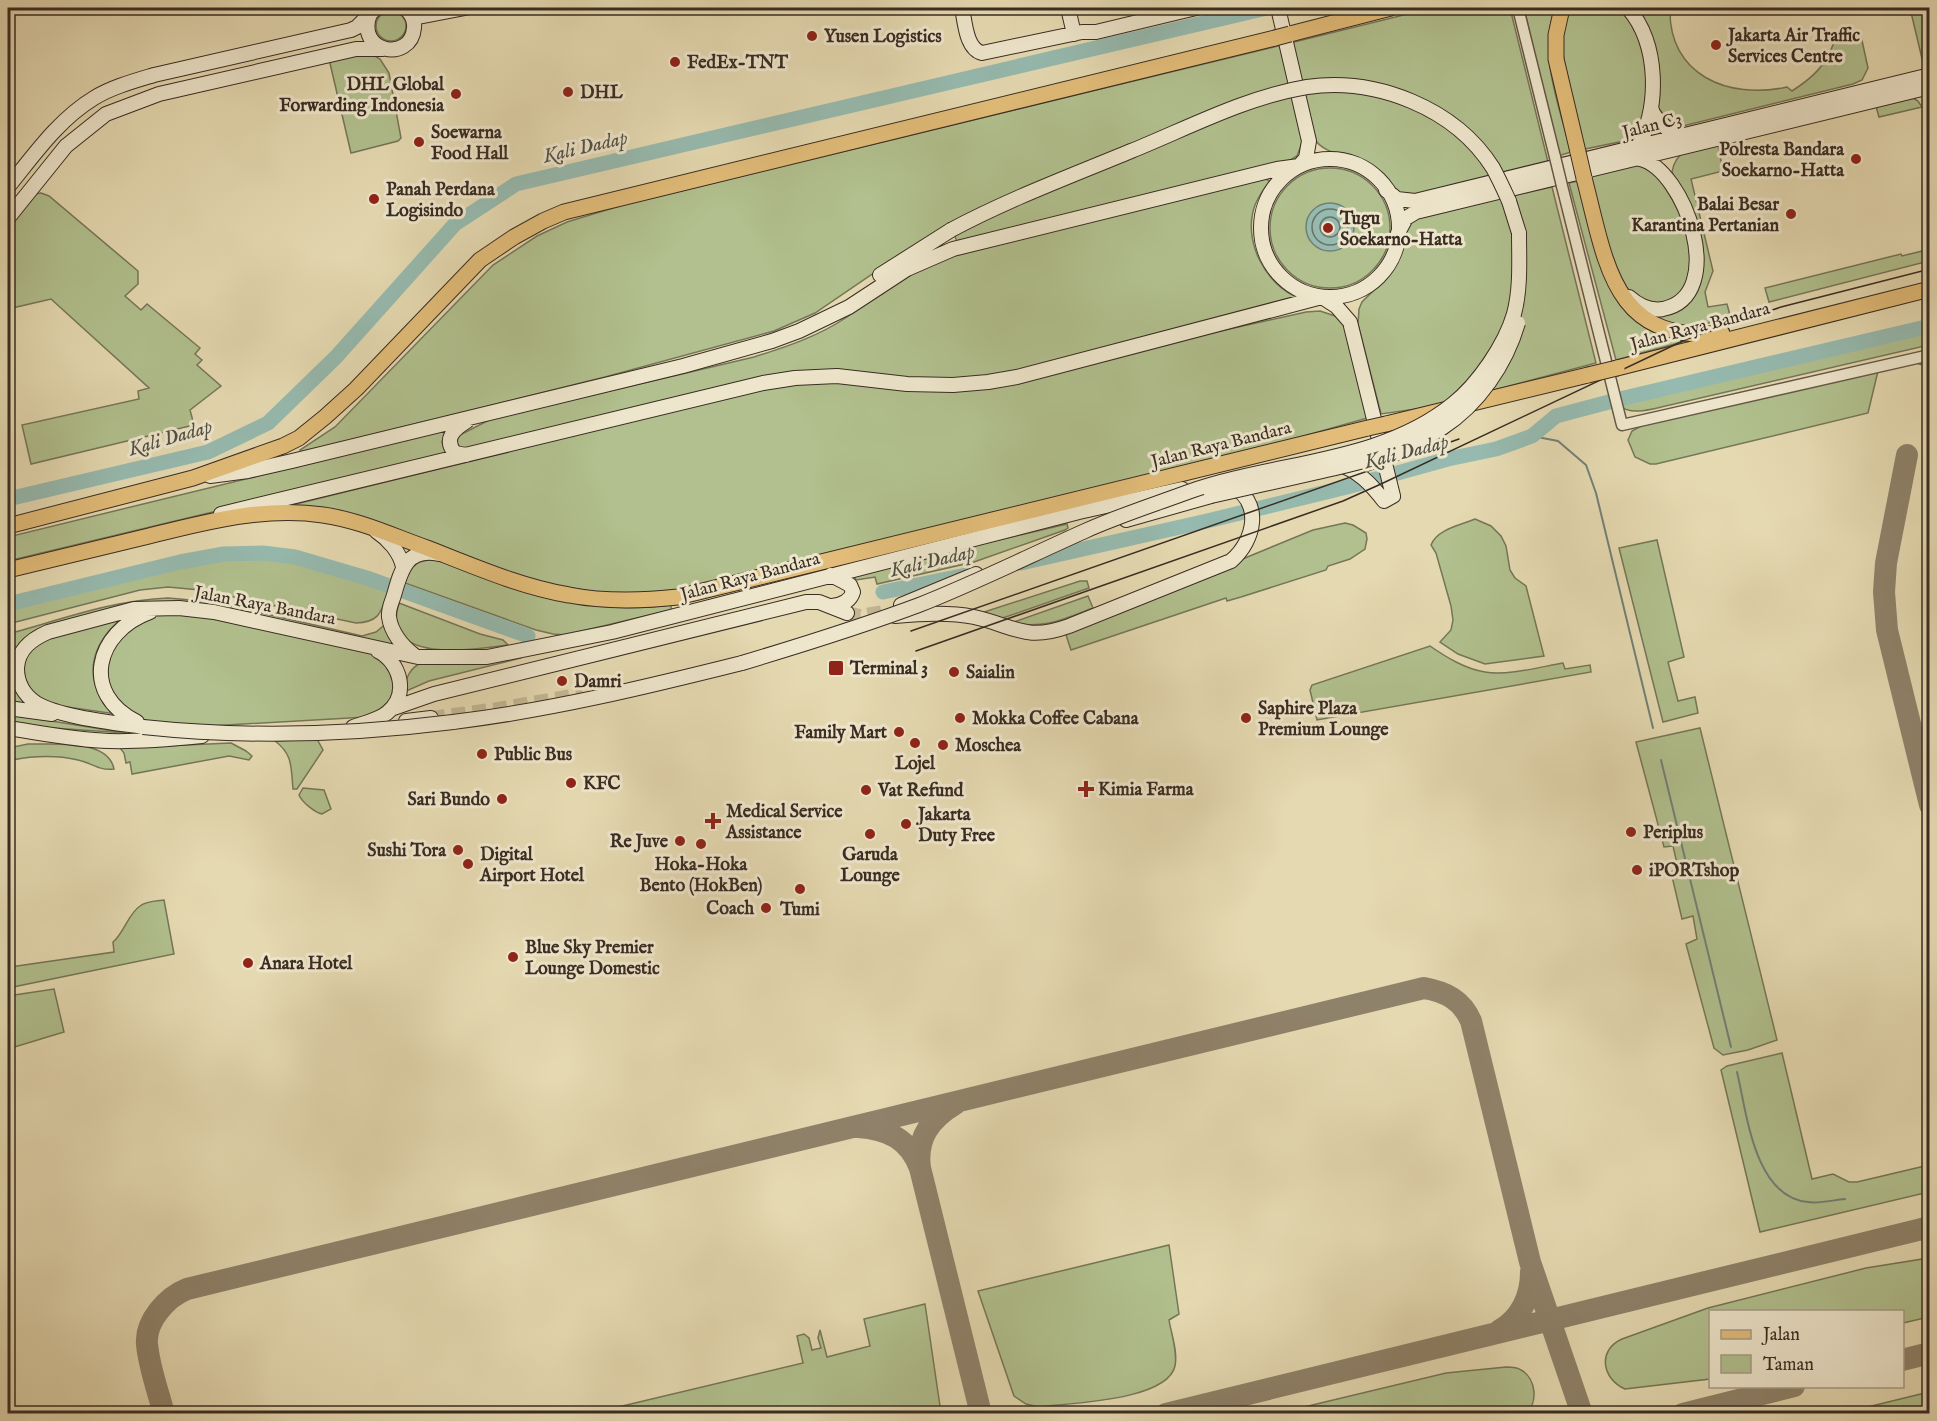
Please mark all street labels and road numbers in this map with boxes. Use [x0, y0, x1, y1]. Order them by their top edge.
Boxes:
street label: Jalan C3 [1618, 108, 1684, 145]
street label: Jalan Raya Bandara [1626, 298, 1773, 358]
street label: Jalan Raya Bandara [1147, 417, 1294, 474]
street label: Jalan Raya Bandara [676, 548, 823, 608]
street label: Jalan Raya Bandara [190, 581, 338, 631]

